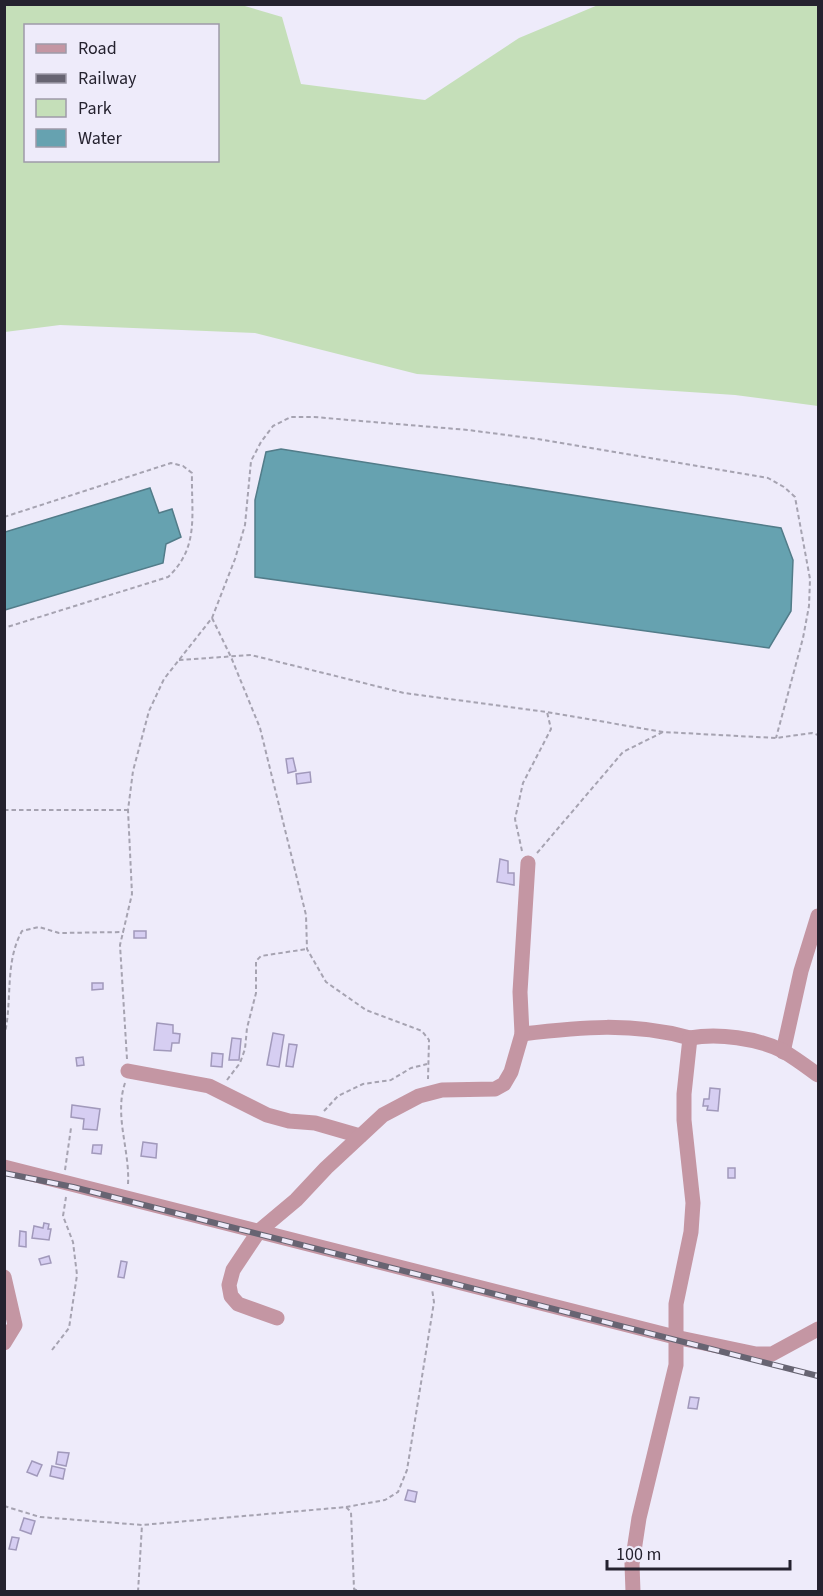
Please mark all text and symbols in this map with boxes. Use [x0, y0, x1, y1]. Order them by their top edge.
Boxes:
legend [24, 24, 219, 162]
text: Road [78, 36, 117, 61]
text: Railway [78, 66, 137, 91]
text: Park [78, 96, 112, 121]
text: Water [78, 126, 122, 151]
scale bar [607, 1533, 790, 1571]
text: 100 m [616, 1542, 661, 1567]

